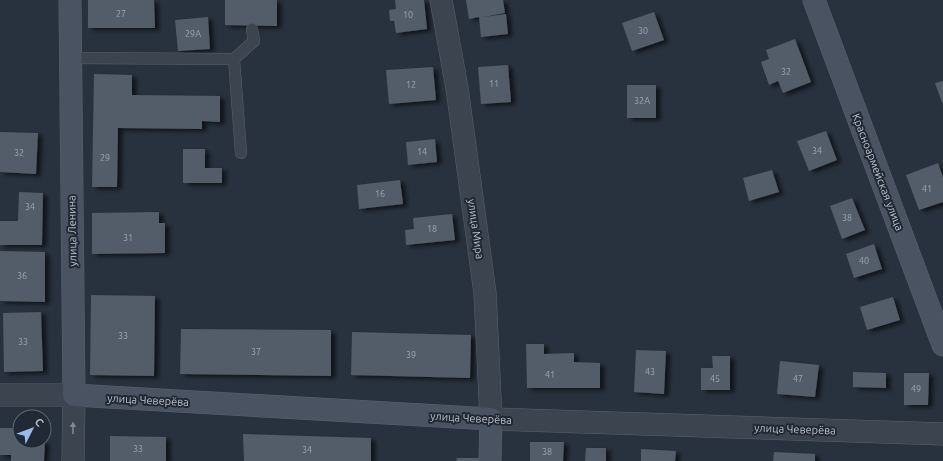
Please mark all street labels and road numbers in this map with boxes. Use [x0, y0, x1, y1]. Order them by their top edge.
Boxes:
street label: Красноармейская улица [850, 112, 906, 232]
street label: улица Ленина [65, 195, 79, 267]
street label: улица Мира [466, 198, 486, 260]
street label: улица Чеверёва [107, 392, 189, 408]
street label: улица Чеверёва [430, 410, 512, 426]
street label: улица Чеверёва [754, 422, 836, 436]

